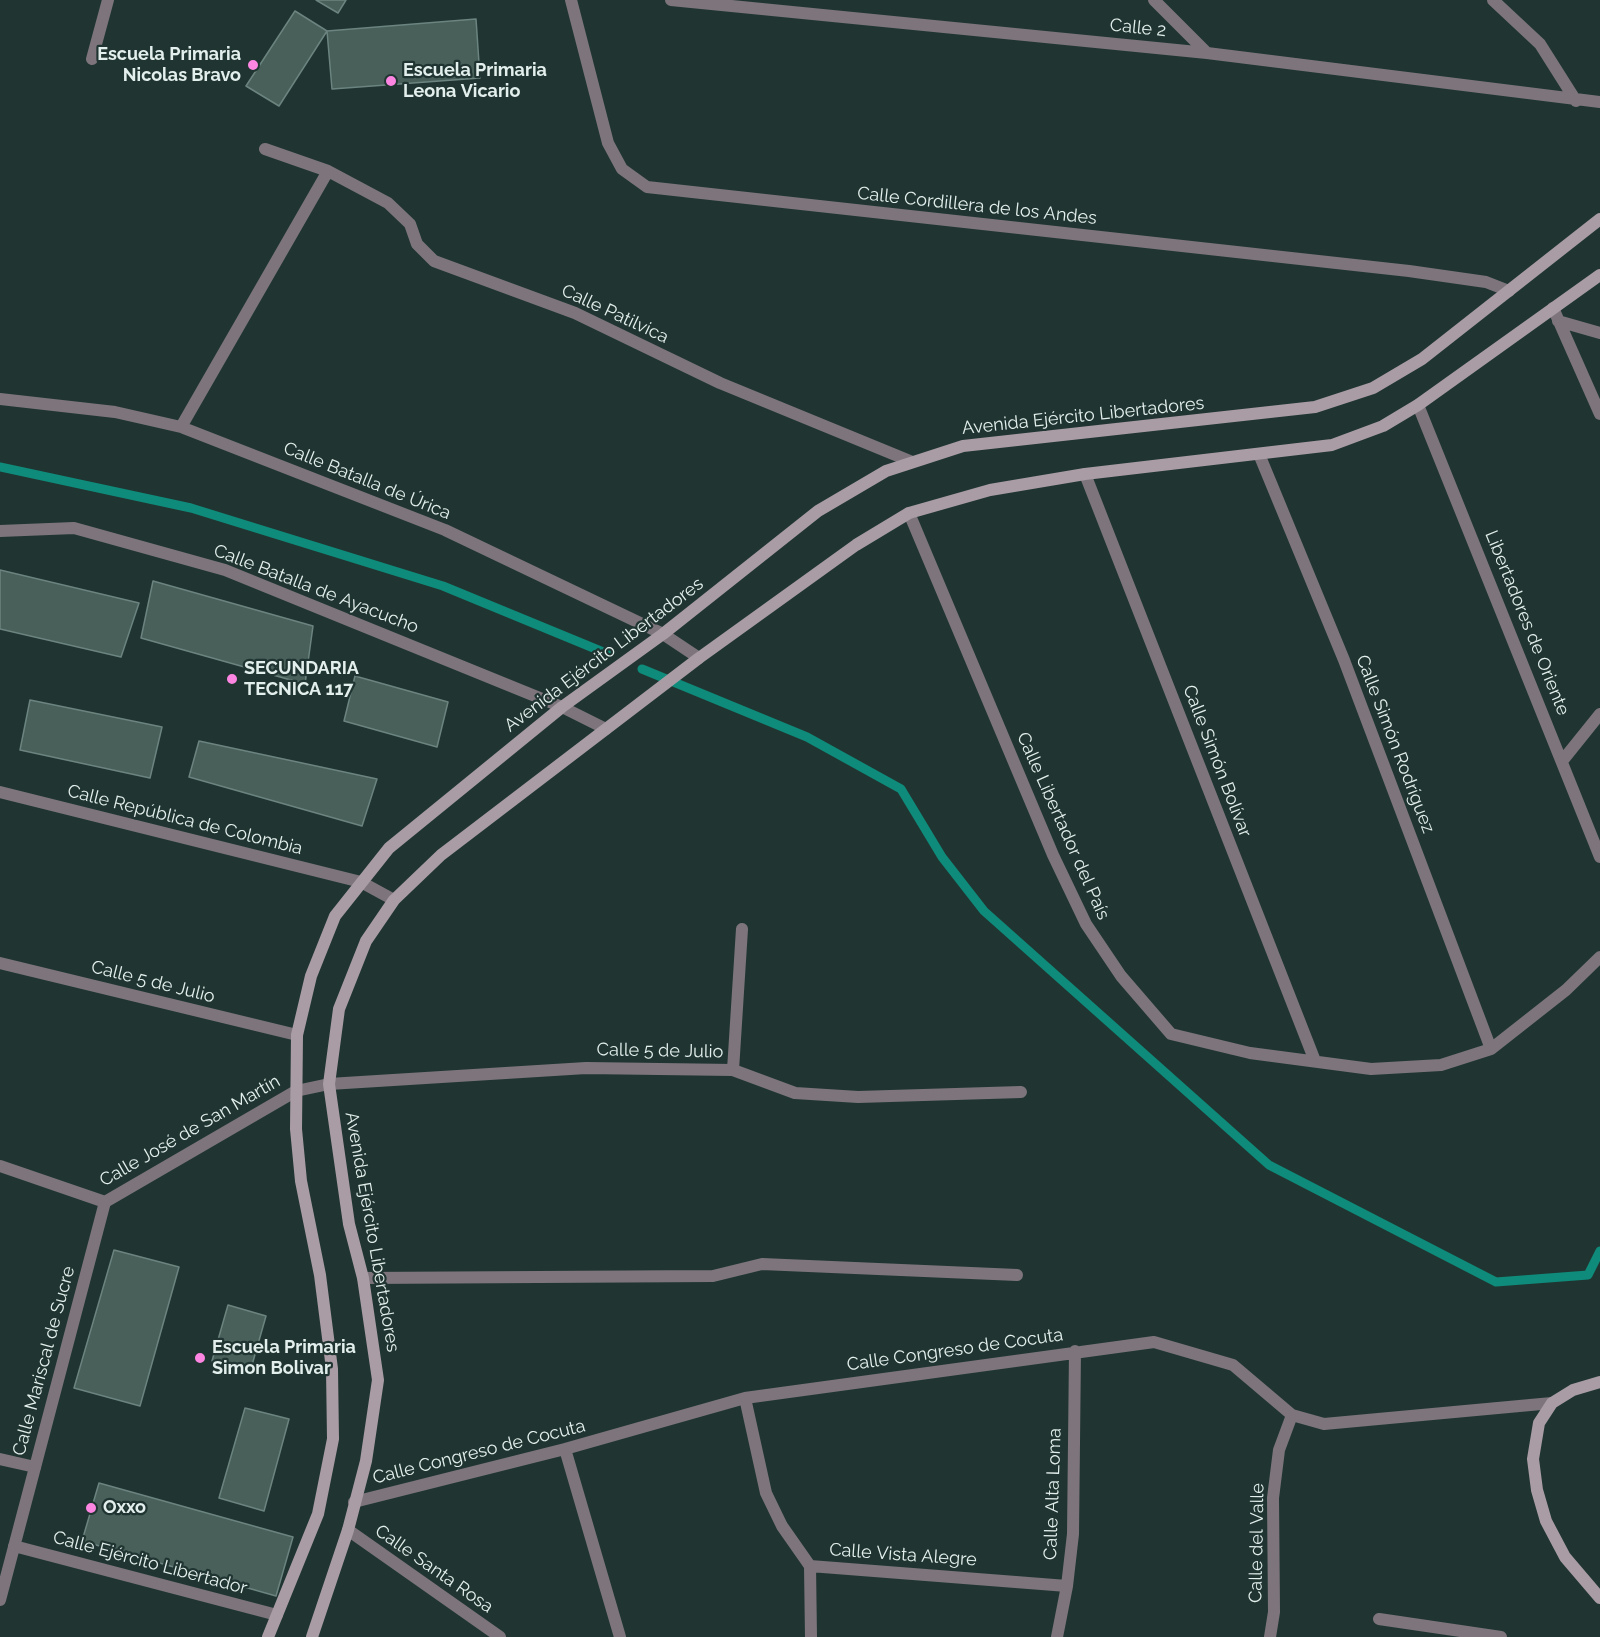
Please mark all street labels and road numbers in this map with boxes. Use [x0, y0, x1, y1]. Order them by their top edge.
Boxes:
street label: Calle 2 [1109, 14, 1167, 42]
street label: Calle Cordillera de los Andes [856, 183, 1098, 229]
street label: Calle Patilvica [558, 280, 672, 348]
street label: Avenida Ejército Libertadores [961, 393, 1205, 439]
street label: Calle Batalla de Úrica [280, 438, 454, 524]
street label: Libertadores de Oriente [1480, 527, 1574, 719]
street label: Calle Batalla de Ayacucho [210, 540, 422, 638]
street label: Avenida Ejército Libertadores [500, 573, 708, 737]
street label: Calle Simón Rodríguez [1351, 652, 1439, 836]
street label: Calle Simón Bolívar [1178, 682, 1256, 840]
street label: Calle Libertador del País [1012, 729, 1114, 923]
street label: Calle República de Colombia [65, 780, 305, 860]
street label: Calle 5 de Julio [89, 956, 217, 1008]
street label: Calle 5 de Julio [596, 1039, 724, 1063]
street label: Calle José de San Martín [96, 1070, 284, 1192]
street label: Avenida Ejército Libertadores [340, 1110, 404, 1354]
street label: Calle Mariscal de Sucre [8, 1264, 80, 1458]
street label: Calle Congreso de Cocuta [845, 1324, 1065, 1376]
street label: Calle Congreso de Cocuta [371, 1415, 587, 1489]
street label: Calle Alta Loma [1040, 1428, 1066, 1560]
street label: Calle del Valle [1245, 1483, 1269, 1603]
street label: Calle Santa Rosa [371, 1520, 497, 1618]
street label: Calle Ejército Libertador [51, 1527, 249, 1599]
street label: Calle Vista Alegre [829, 1539, 977, 1571]

